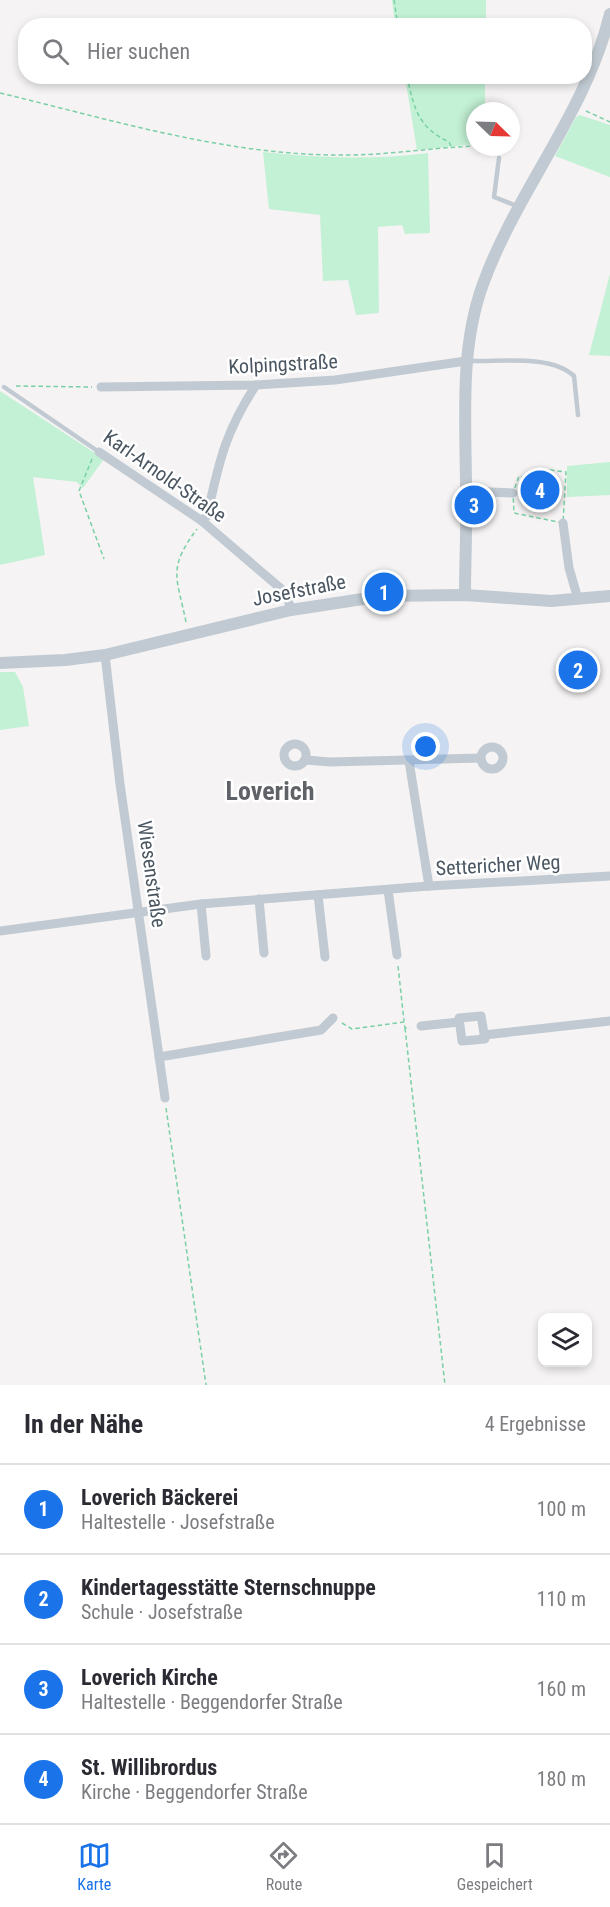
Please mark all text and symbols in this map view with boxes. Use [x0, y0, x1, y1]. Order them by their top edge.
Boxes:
search box [18, 18, 592, 84]
icon: search [39, 35, 72, 68]
text: Hier suchen [87, 39, 190, 64]
north arrow [466, 102, 520, 156]
street label: Kolpingstraße [228, 349, 338, 379]
street label: Karl-Arnold-Straße [99, 425, 231, 527]
pin: 4 [520, 468, 560, 512]
pin: 3 [454, 482, 494, 528]
street label: Josefstraße [250, 569, 348, 611]
pin: 1 [364, 570, 404, 614]
pin: 2 [558, 648, 598, 692]
your location [411, 732, 440, 761]
district label: Loverich [225, 776, 315, 806]
street label: Wiesenstraße [133, 819, 171, 929]
street label: Settericher Weg [435, 850, 561, 880]
map controls [538, 1313, 592, 1367]
button: layers [538, 1313, 592, 1367]
text: In der Nähe [24, 1409, 143, 1439]
text: 4 Ergebnisse [485, 1412, 586, 1436]
text: Loverich Bäckerei [81, 1485, 238, 1510]
text: 1 [38, 1497, 49, 1521]
text: 100 m [537, 1497, 586, 1521]
text: Haltestelle · Josefstraße [81, 1510, 275, 1534]
text: Kindertagesstätte Sternschnuppe [81, 1575, 376, 1600]
text: 2 [38, 1587, 49, 1611]
text: 110 m [537, 1587, 586, 1611]
text: Schule · Josefstraße [81, 1600, 243, 1624]
text: Loverich Kirche [81, 1665, 218, 1690]
text: 3 [38, 1677, 49, 1701]
text: 160 m [537, 1677, 586, 1701]
text: Haltestelle · Beggendorfer Straße [81, 1690, 343, 1714]
text: St. Willibrordus [81, 1755, 217, 1780]
text: 4 [38, 1767, 49, 1791]
text: 180 m [537, 1767, 586, 1791]
text: Kirche · Beggendorfer Straße [81, 1780, 308, 1804]
tab: Karte [77, 1839, 111, 1894]
tab: Route [266, 1839, 302, 1894]
tab: Gespeichert [457, 1839, 533, 1894]

